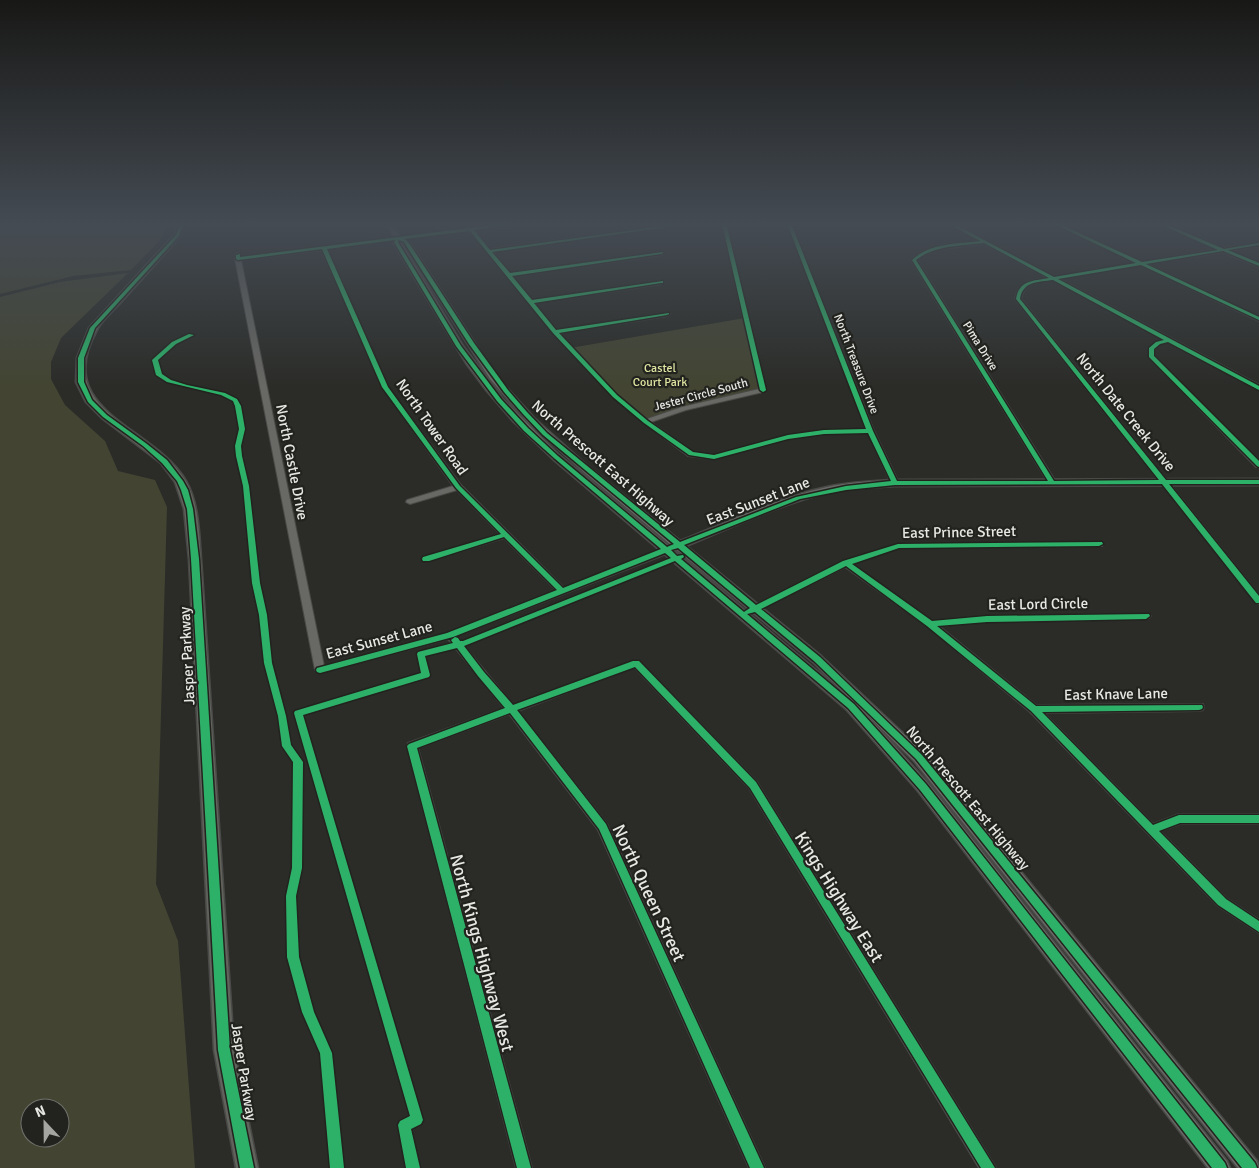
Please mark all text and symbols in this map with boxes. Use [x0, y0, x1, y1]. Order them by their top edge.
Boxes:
street label: North Treasure Drive [830, 312, 882, 416]
street label: Pima Drive [959, 319, 1001, 373]
street label: North Date Creek Drive [1073, 349, 1179, 475]
park label: Castel Court Park [633, 361, 687, 390]
street label: North Tower Road [392, 375, 472, 479]
street label: Jester Circle South [653, 375, 749, 415]
street label: North Prescott East Highway [528, 396, 678, 530]
street label: North Castle Drive [272, 403, 312, 521]
street label: East Sunset Lane [704, 473, 812, 529]
street label: East Prince Street [902, 522, 1016, 542]
street label: East Lord Circle [988, 594, 1088, 614]
street label: Jasper Parkway [175, 606, 199, 706]
street label: East Sunset Lane [324, 617, 434, 663]
street label: East Knave Lane [1064, 684, 1168, 704]
street label: North Prescott East Highway [902, 722, 1034, 874]
street label: North Queen Street [608, 821, 690, 965]
street label: Kings Highway East [790, 827, 888, 967]
street label: North Kings Highway West [445, 852, 519, 1054]
street label: Jasper Parkway [227, 1022, 261, 1122]
north arrow [20, 1098, 70, 1148]
text: N [33, 1102, 48, 1121]

